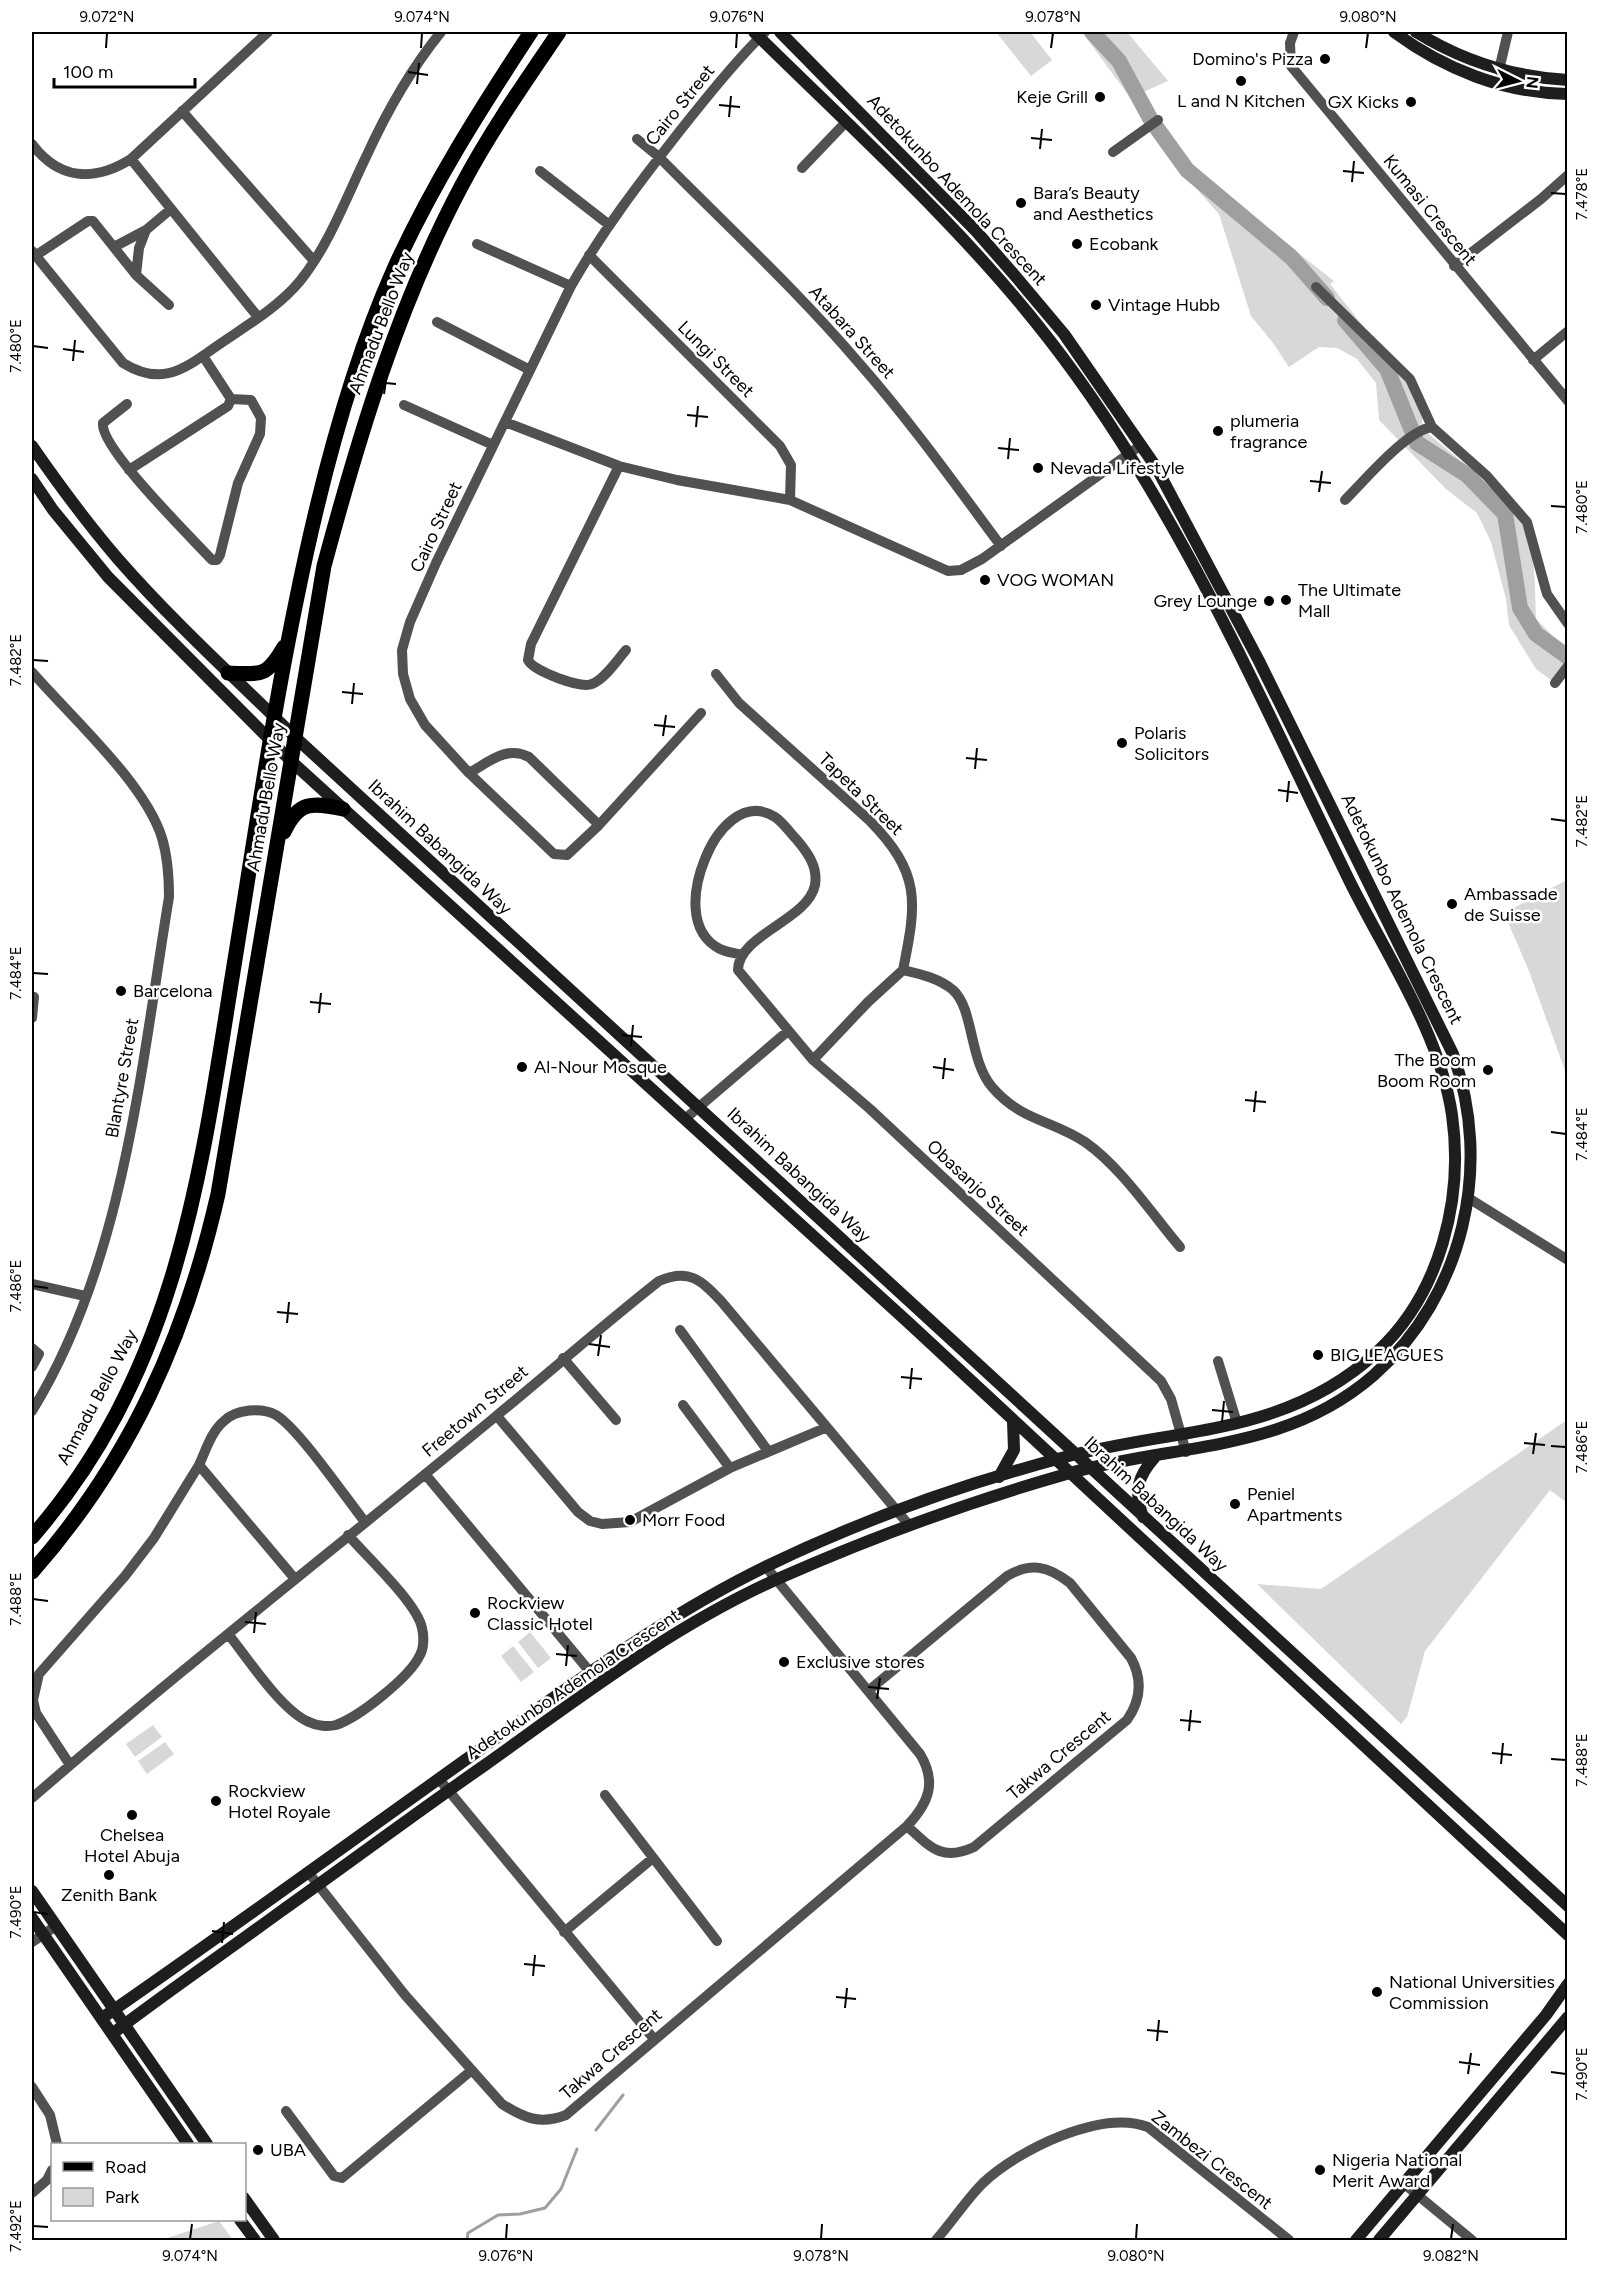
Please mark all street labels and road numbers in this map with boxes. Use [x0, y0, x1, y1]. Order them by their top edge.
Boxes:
street label: Cairo Street [641, 60, 719, 150]
street label: Adetokunbo Ademola Crescent [863, 90, 1052, 290]
street label: Kumasi Crescent [1379, 150, 1482, 270]
street label: Ahmadu Bello Way [344, 248, 418, 397]
street label: Atabara Street [804, 281, 900, 383]
street label: Lungi Street [673, 316, 759, 402]
street label: Cairo Street [405, 478, 467, 576]
street label: Ahmadu Bello Way [242, 720, 290, 873]
street label: Tapeta Street [814, 748, 908, 840]
street label: Ibrahim Babangida Way [364, 775, 517, 920]
street label: Adetokunbo Ademola Crescent [1337, 790, 1468, 1028]
street label: Blantyre Street [101, 1016, 143, 1140]
street label: Ibrahim Babangida Way [723, 1103, 876, 1248]
street label: Obasanjo Street [922, 1135, 1034, 1241]
street label: Ahmadu Bello Way [52, 1325, 142, 1469]
street label: Freetown Street [418, 1360, 533, 1462]
street label: Ibrahim Babangida Way [1080, 1432, 1233, 1577]
street label: Adetokunbo Ademola Crescent [462, 1604, 684, 1764]
street label: Takwa Crescent [1003, 1705, 1115, 1805]
street label: Takwa Crescent [555, 2004, 667, 2104]
street label: Zambezi Crescent [1147, 2106, 1277, 2214]

